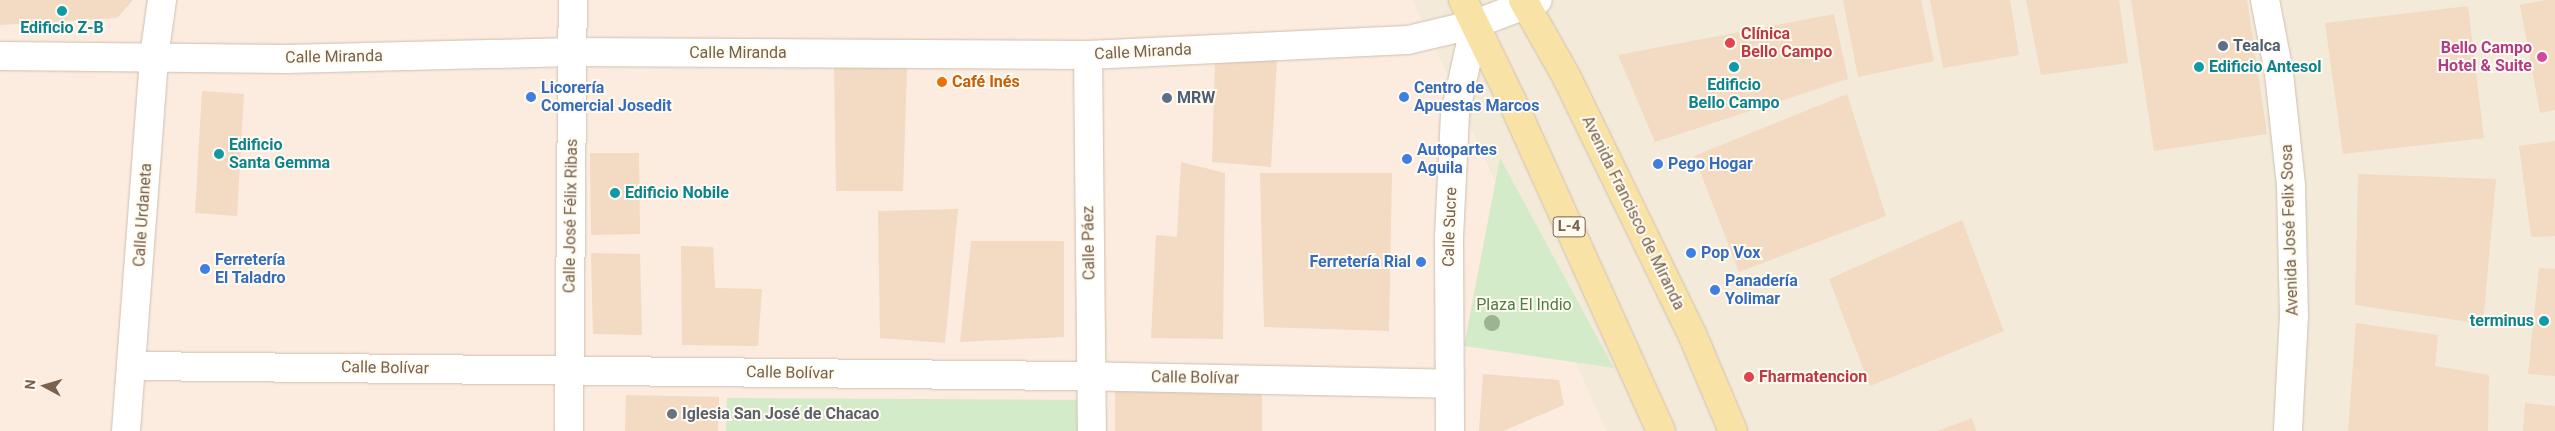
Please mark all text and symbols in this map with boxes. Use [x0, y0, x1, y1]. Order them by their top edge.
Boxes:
marker: Edificio Z-B [56, 5, 68, 17]
place label: Edificio Z-B [20, 18, 104, 38]
place label: Clínica Bello Campo [1741, 24, 1832, 62]
marker: Clínica Bello Campo [1723, 36, 1737, 50]
place label: Tealca [2233, 36, 2281, 56]
place label: Bello Campo Hotel & Suite [2438, 38, 2532, 76]
street label: Calle Miranda [1094, 40, 1192, 64]
marker: Tealca [2217, 40, 2229, 52]
street label: Calle Miranda [689, 43, 787, 63]
street label: Calle Miranda [285, 47, 383, 67]
marker: Bello Campo Hotel & Suite [2536, 51, 2548, 63]
place label: Edificio Antesol [2209, 57, 2321, 77]
marker: Edificio Bello Campo [1728, 61, 1740, 73]
marker: Edificio Antesol [2193, 61, 2205, 73]
place label: Café Inés [952, 72, 1020, 92]
place label: Edificio Bello Campo [1688, 75, 1780, 113]
marker: Café Inés [936, 76, 948, 88]
place label: Licorería Comercial Josedit [541, 78, 672, 116]
place label: Centro de Apuestas Marcos [1414, 78, 1539, 116]
place label: MRW [1177, 88, 1215, 108]
marker: Licorería Comercial Josedit [525, 91, 537, 103]
marker: Centro de Apuestas Marcos [1398, 91, 1410, 103]
marker: MRW [1161, 92, 1173, 104]
street label: Avenida Francisco de Miranda [1578, 113, 1688, 313]
place label: Edificio Santa Gemma [229, 135, 330, 173]
street label: Calle José Félix Ribas [560, 139, 582, 293]
place label: Autopartes Aguila [1417, 140, 1497, 178]
street label: Avenida José Felix Sosa [2277, 144, 2303, 316]
marker: Edificio Santa Gemma [213, 148, 225, 160]
marker: Autopartes Aguila [1401, 153, 1413, 165]
place label: Pego Hogar [1668, 154, 1753, 174]
marker: Pego Hogar [1652, 158, 1664, 170]
street label: Calle Urdaneta [130, 162, 156, 268]
place label: Edificio Nobile [625, 183, 729, 203]
marker: Edificio Nobile [609, 187, 621, 199]
street label: Calle Sucre [1439, 187, 1461, 267]
street label: Calle Páez [1079, 206, 1099, 280]
road number: L-4 [1552, 214, 1586, 240]
place label: Pop Vox [1701, 243, 1760, 263]
marker: Pop Vox [1685, 247, 1697, 259]
place label: Ferretería El Taladro [215, 250, 286, 288]
place label: Ferretería Rial [1309, 252, 1411, 272]
marker: Ferretería Rial [1415, 256, 1427, 268]
marker: Ferretería El Taladro [199, 263, 211, 275]
place label: Panadería Yolimar [1725, 271, 1798, 309]
marker: Panadería Yolimar [1709, 284, 1721, 296]
park label: Plaza El Indio [1476, 295, 1572, 315]
place label: terminus [2470, 311, 2534, 331]
marker: terminus [2538, 315, 2550, 327]
street label: Calle Bolívar [341, 358, 429, 378]
north arrow [20, 361, 70, 411]
street label: Calle Bolívar [746, 363, 834, 383]
place label: Fharmatencion [1759, 367, 1867, 387]
street label: Calle Bolívar [1151, 368, 1239, 388]
marker: Fharmatencion [1743, 371, 1755, 383]
text: N [22, 379, 39, 390]
place label: Iglesia San José de Chacao [682, 404, 879, 424]
marker: Iglesia San José de Chacao [666, 408, 678, 420]

